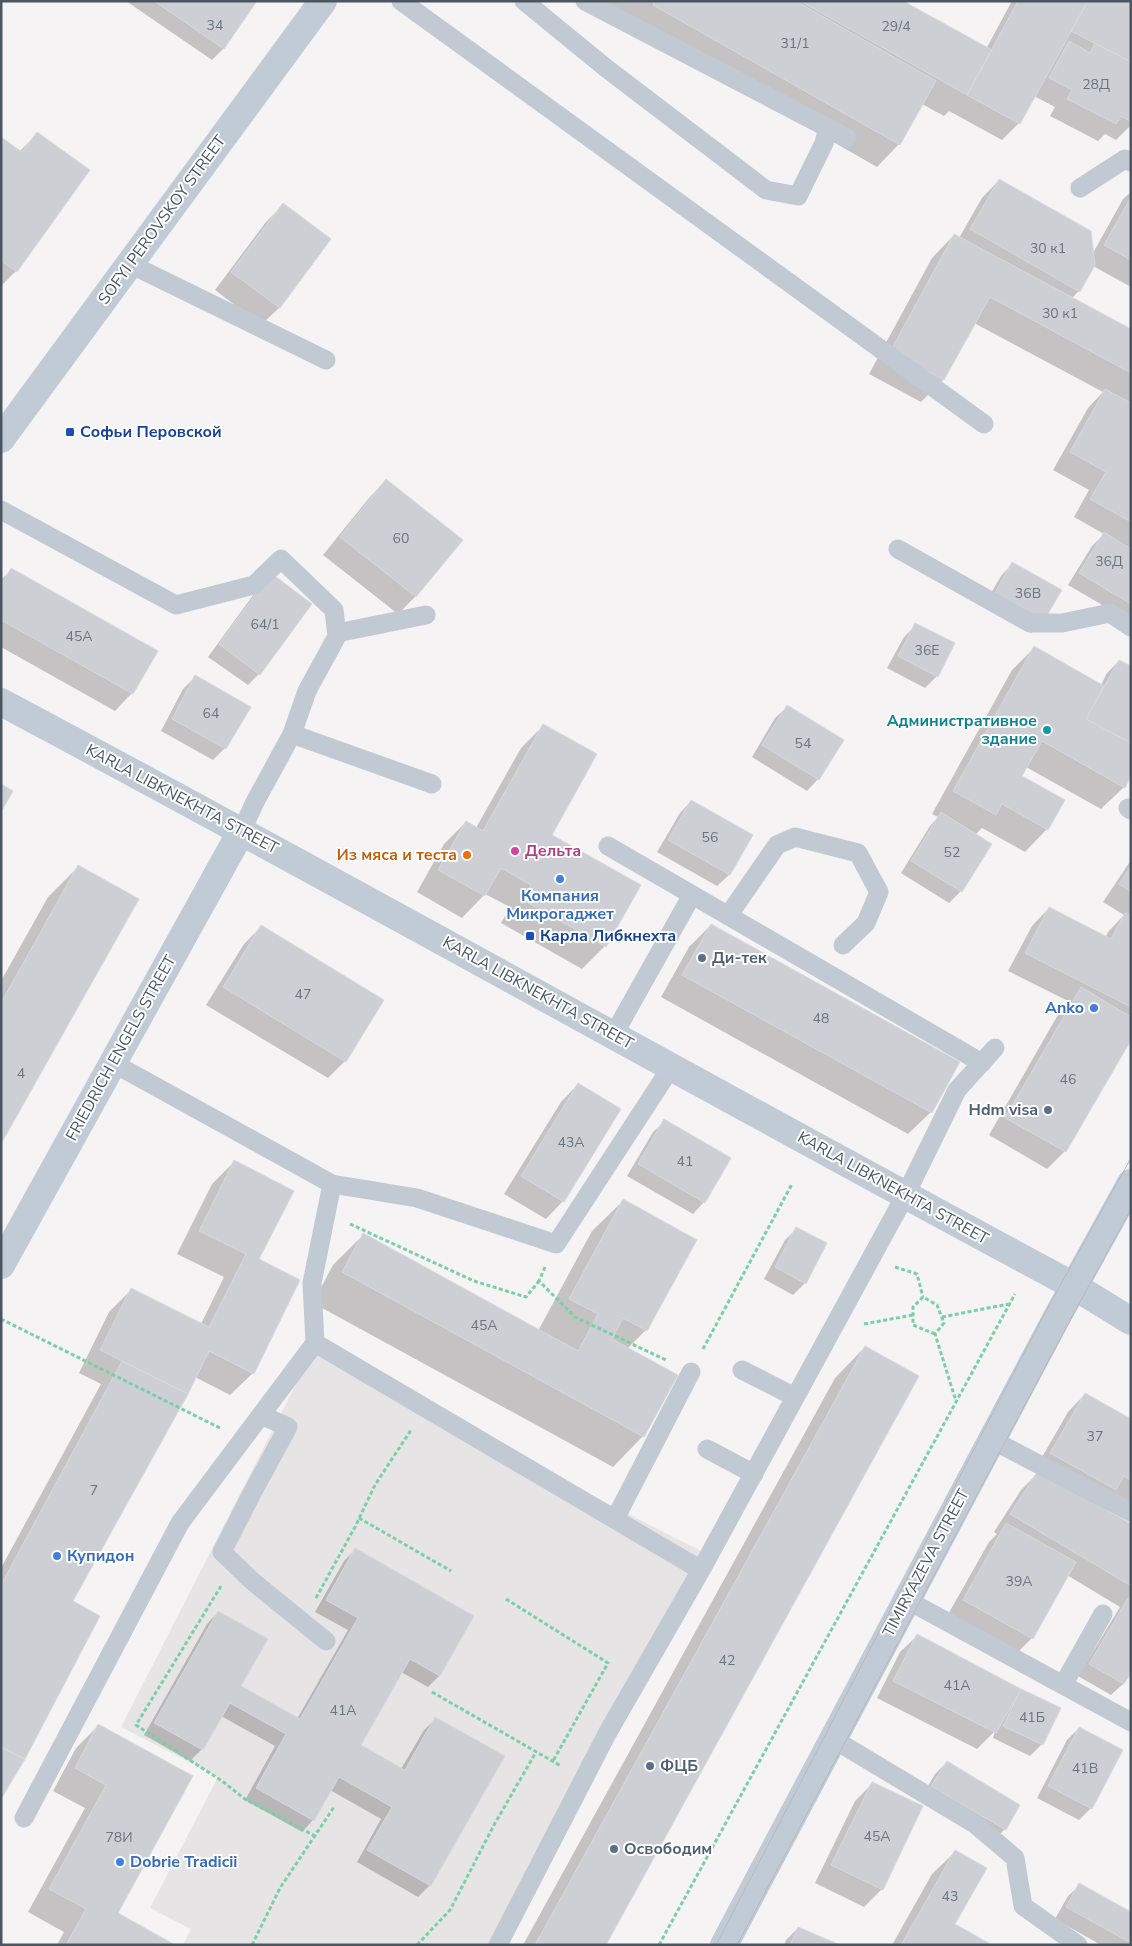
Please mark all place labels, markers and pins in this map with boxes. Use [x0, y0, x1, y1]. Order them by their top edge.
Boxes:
place label: Софьи Перовской [80, 421, 222, 443]
marker: Софьи Перовской [64, 426, 76, 438]
place label: Административное здание [887, 710, 1037, 750]
marker: Административное здание [1041, 724, 1053, 736]
place label: Дельта [525, 840, 581, 862]
place label: Из мяса и теста [337, 844, 457, 866]
marker: Дельта [509, 845, 521, 857]
marker: Из мяса и теста [461, 849, 473, 861]
marker: Компания Микрогаджет [554, 873, 566, 885]
place label: Компания Микрогаджет [506, 885, 614, 925]
place label: Карла Либкнехта [540, 925, 676, 947]
marker: Карла Либкнехта [524, 930, 536, 942]
place label: Ди-тек [712, 947, 768, 969]
marker: Ди-тек [696, 952, 708, 964]
place label: Anko [1045, 997, 1084, 1019]
marker: Anko [1088, 1002, 1100, 1014]
place label: Hdm visa [969, 1099, 1038, 1121]
marker: Hdm visa [1042, 1104, 1054, 1116]
place label: Купидон [67, 1545, 134, 1567]
marker: Купидон [51, 1550, 63, 1562]
place label: ФЦБ [660, 1755, 698, 1777]
marker: ФЦБ [644, 1760, 656, 1772]
place label: Освободим [624, 1838, 712, 1860]
marker: Освободим [608, 1843, 620, 1855]
place label: Dobrie Tradicii [130, 1851, 237, 1873]
marker: Dobrie Tradicii [114, 1856, 126, 1868]

